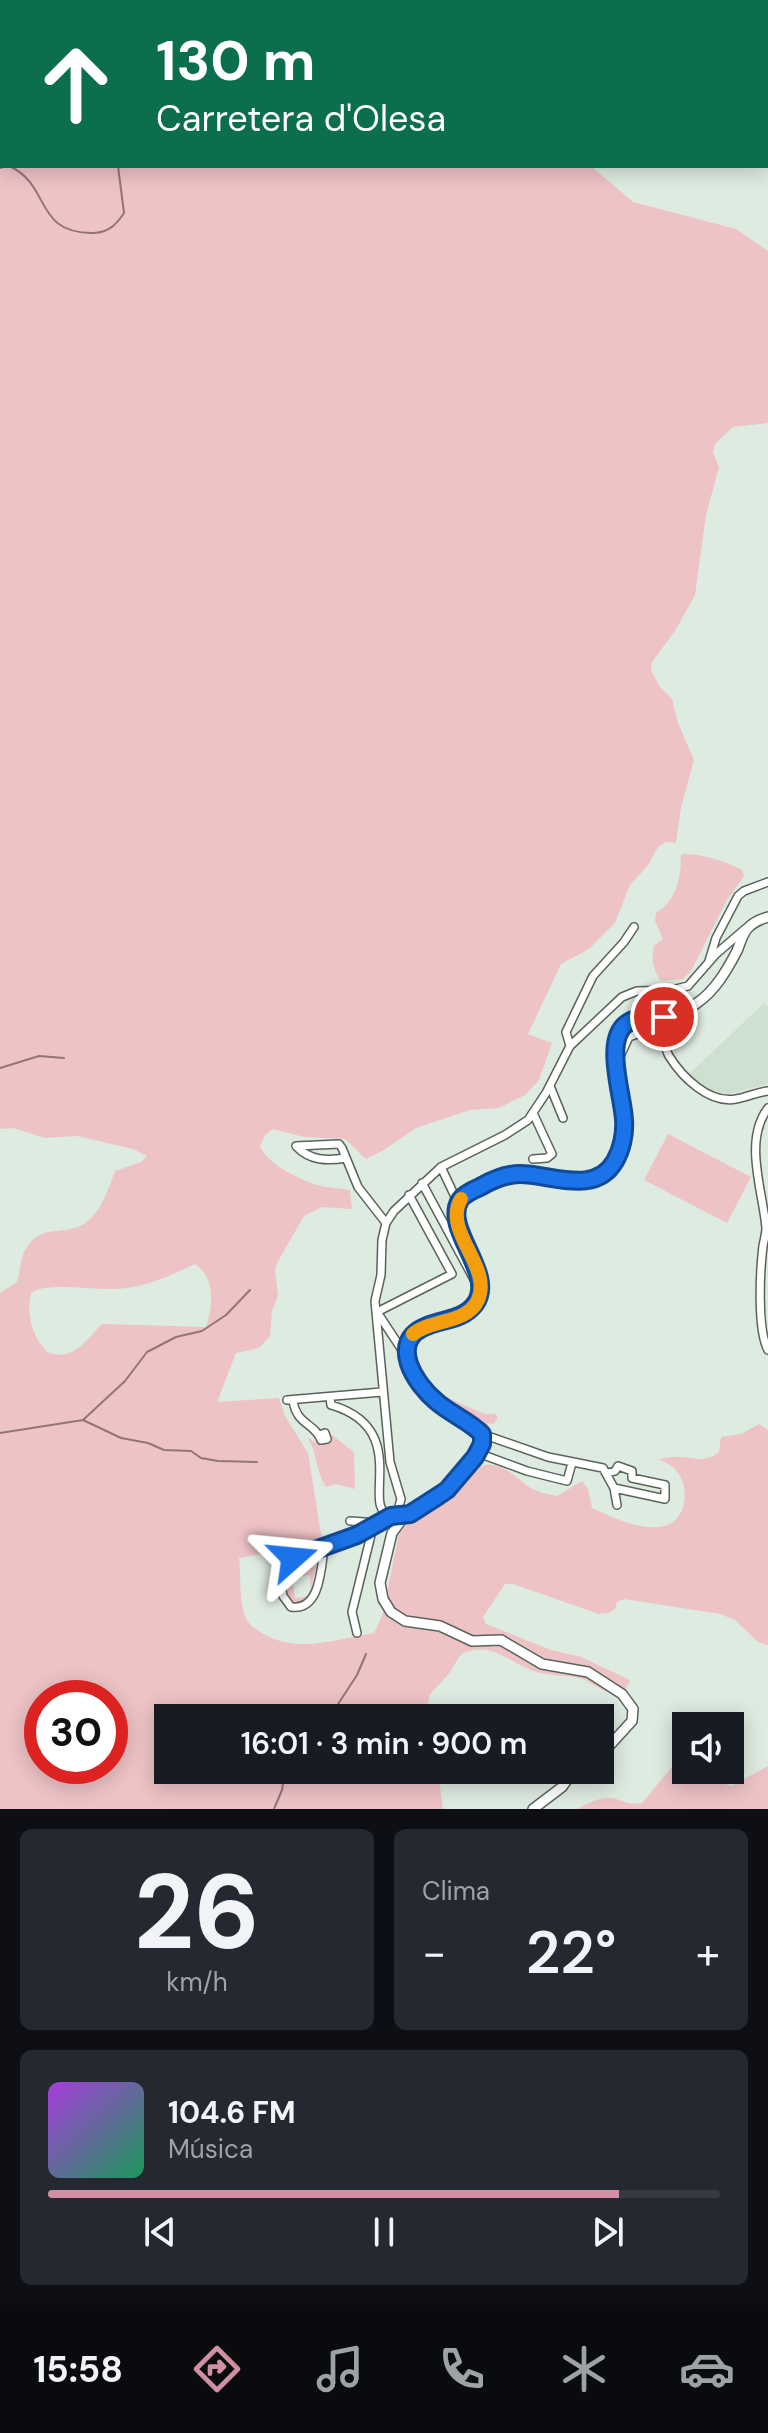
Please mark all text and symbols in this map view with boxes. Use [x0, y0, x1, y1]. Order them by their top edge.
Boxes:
text: 130 m [156, 24, 315, 97]
icon: ahead [24, 32, 128, 136]
text: Carretera d'Olesa [156, 95, 446, 142]
pin [630, 983, 698, 1051]
icon: arrive [642, 995, 686, 1039]
position arrow [251, 1516, 335, 1600]
speed limit sign: 30 [24, 1680, 128, 1784]
map controls [672, 1712, 744, 1784]
button: sound [672, 1712, 744, 1784]
text: 16:01 · 3 min · 900 m [241, 1724, 527, 1763]
text: 26 [134, 1845, 260, 1980]
text: Clima [422, 1874, 490, 1908]
text: 22° [526, 1913, 616, 1992]
text: − [422, 1924, 446, 1982]
text: + [696, 1924, 720, 1982]
text: km/h [166, 1965, 228, 1999]
text: 104.6 FM [168, 2093, 296, 2132]
text: Música [168, 2132, 253, 2166]
icon: previous [138, 2210, 182, 2254]
icon: pause [362, 2210, 406, 2254]
icon: next [586, 2210, 630, 2254]
icon: directions [189, 2341, 245, 2397]
icon: music [312, 2341, 368, 2397]
icon: phone [434, 2341, 490, 2397]
icon: climate [556, 2341, 612, 2397]
icon: car [679, 2341, 735, 2397]
text: 15:58 [33, 2346, 123, 2393]

